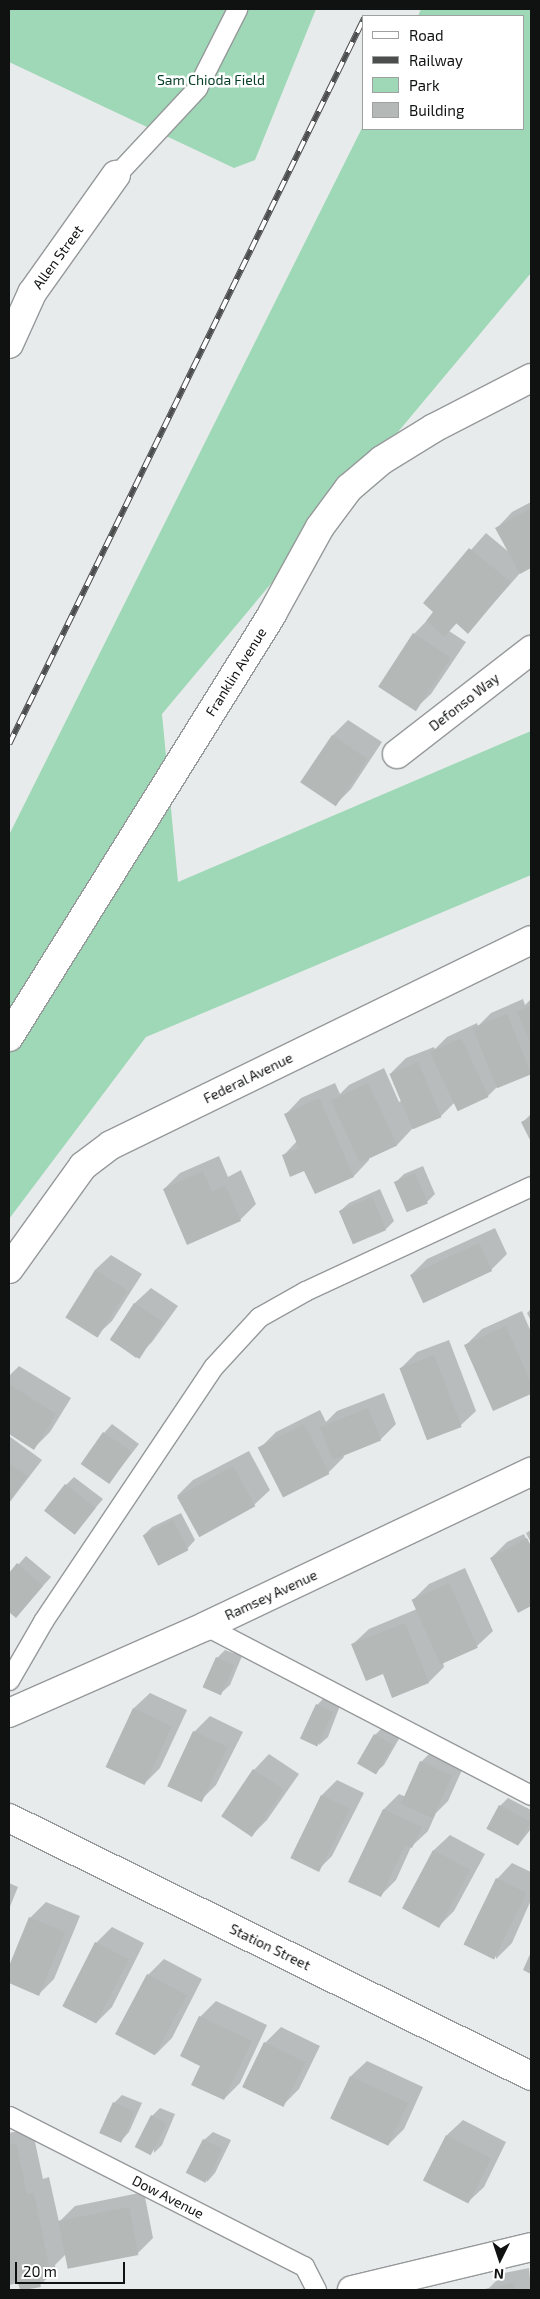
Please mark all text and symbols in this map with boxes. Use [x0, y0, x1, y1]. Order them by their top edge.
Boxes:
legend [362, 15, 525, 130]
text: Road [409, 26, 444, 44]
text: Railway [409, 51, 463, 69]
park label: Sam Chioda Field [157, 72, 265, 88]
text: Park [409, 76, 440, 94]
text: Building [409, 101, 464, 119]
street label: Allen Street [29, 222, 87, 292]
street label: Franklin Avenue [202, 624, 270, 720]
street label: Defonso Way [426, 669, 502, 735]
street label: Federal Avenue [200, 1049, 296, 1107]
street label: Ramsey Avenue [222, 1566, 320, 1624]
street label: Station Street [227, 1920, 313, 1974]
street label: Dow Avenue [129, 2172, 207, 2222]
north arrow [475, 2234, 525, 2284]
scale bar [18, 2252, 128, 2284]
text: 20 m [23, 2262, 57, 2280]
text: N [493, 2266, 505, 2283]

